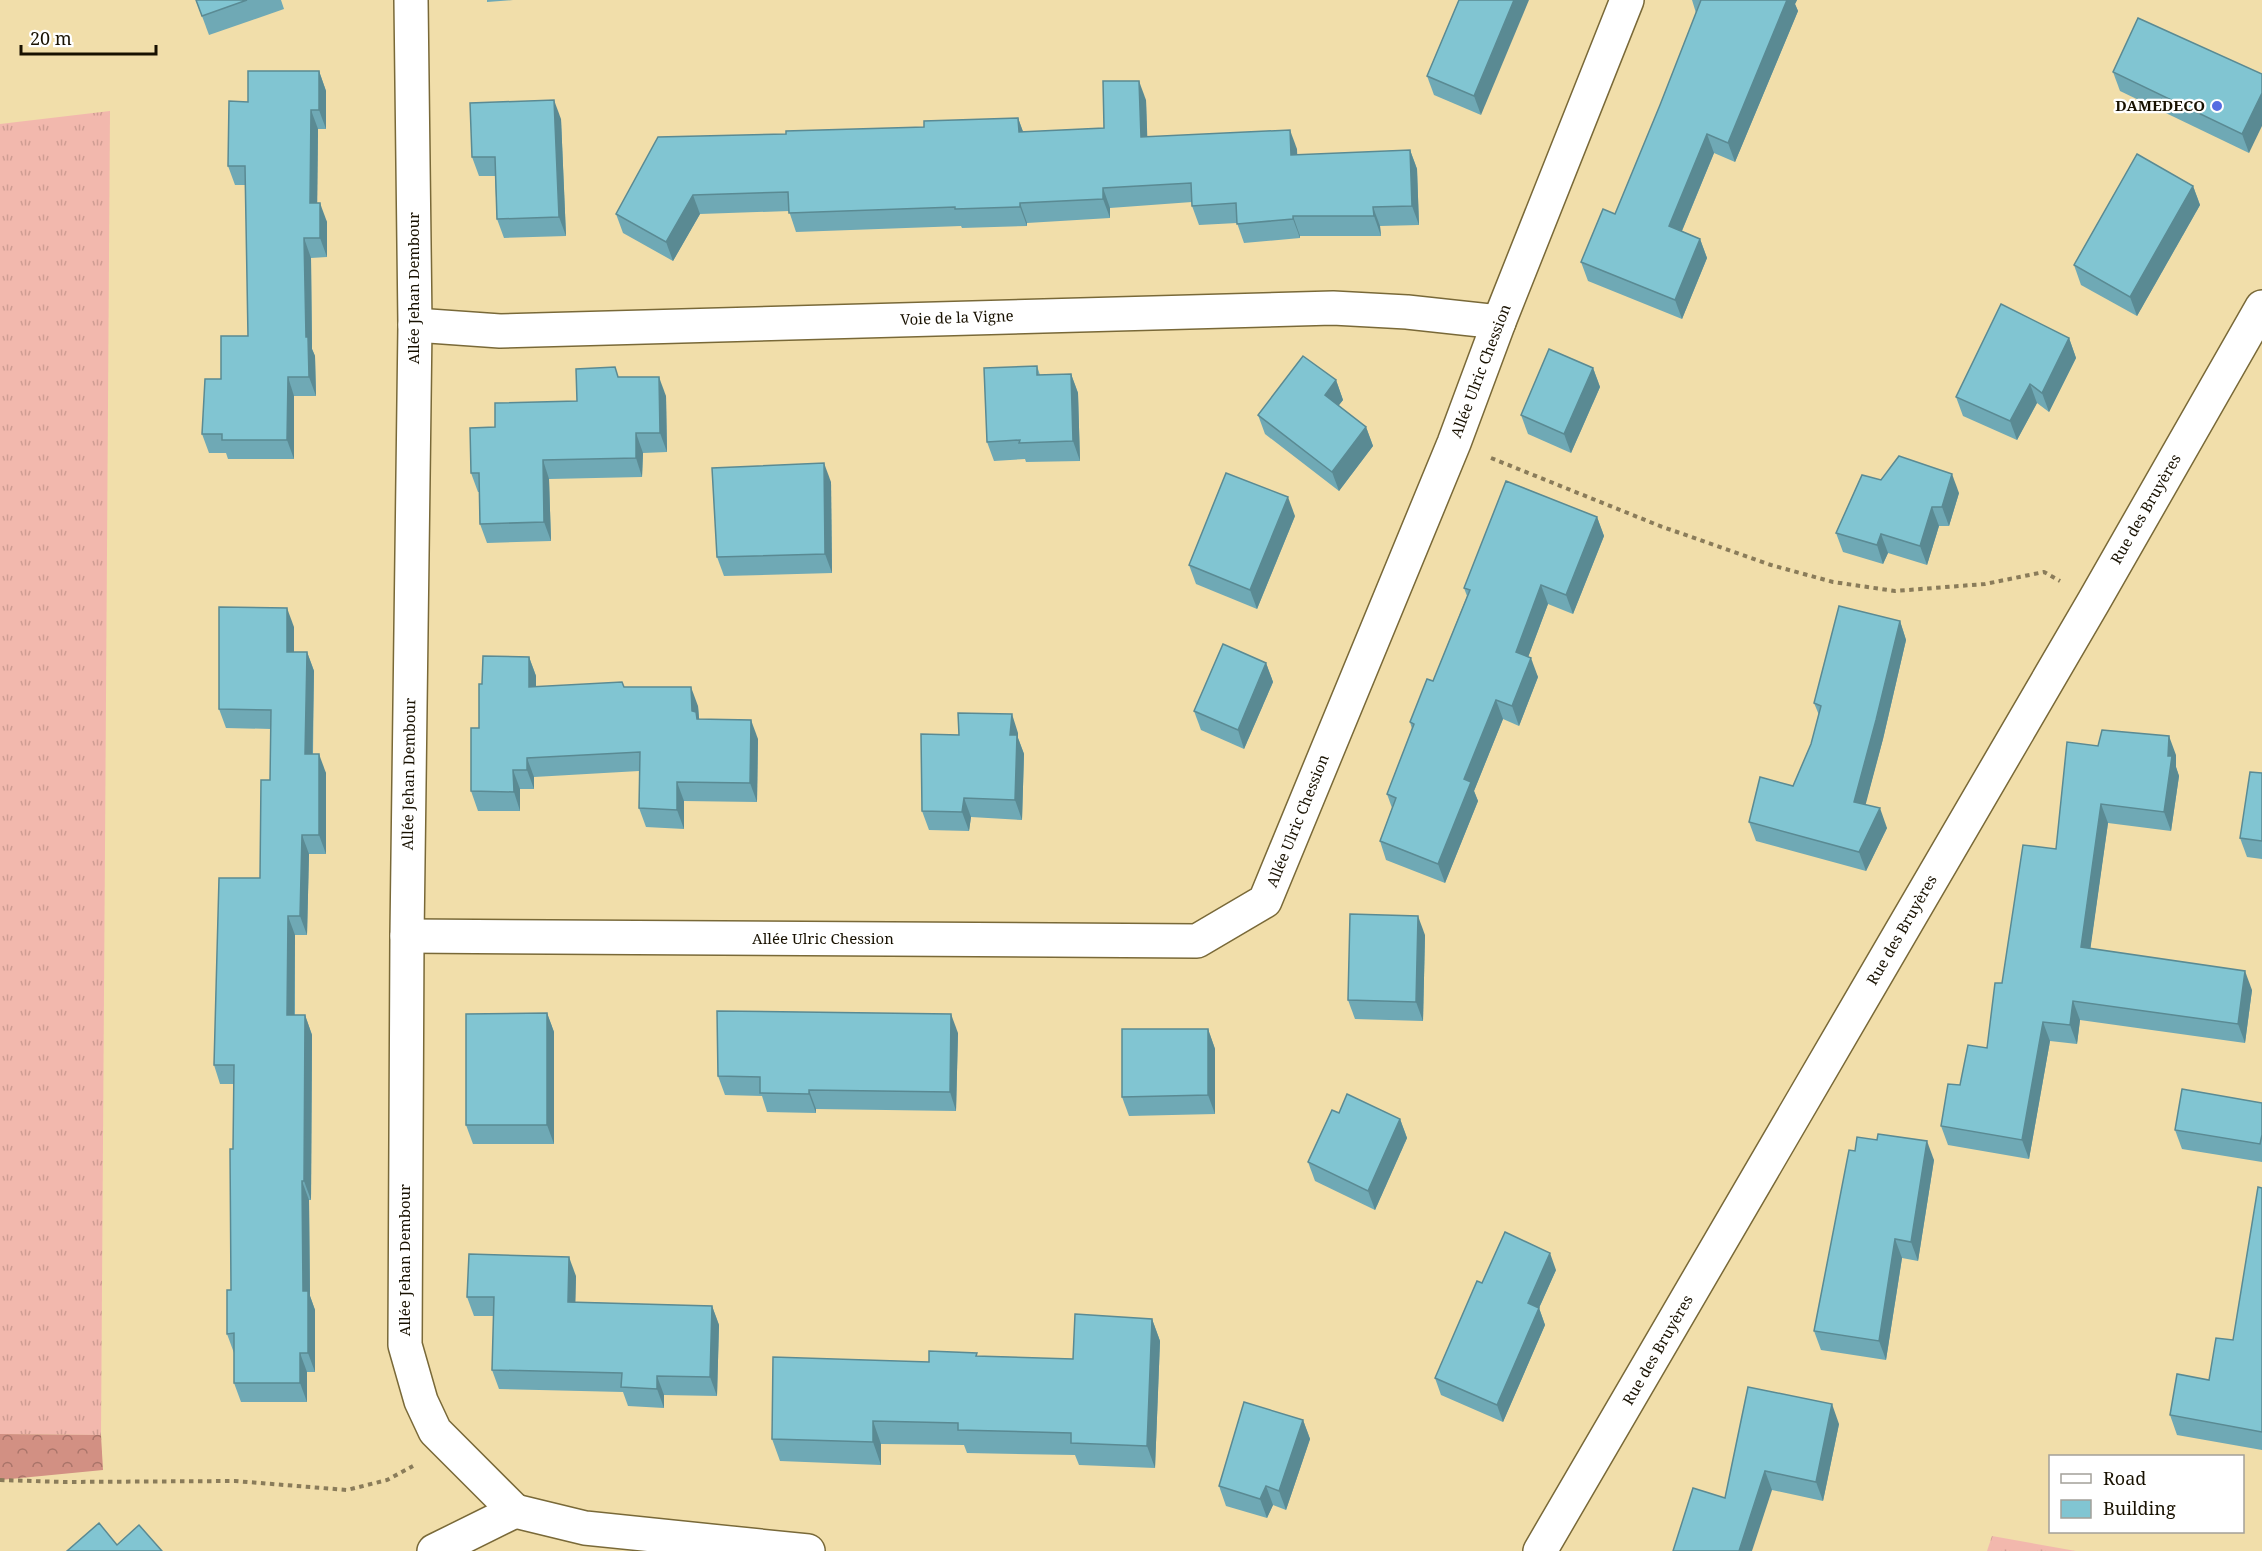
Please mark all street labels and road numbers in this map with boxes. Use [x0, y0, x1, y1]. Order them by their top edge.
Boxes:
street label: Allée Jehan Dembour [403, 212, 423, 364]
street label: Allée Ulric Chession [1445, 301, 1515, 440]
street label: Voie de la Vigne [900, 305, 1014, 329]
street label: Rue des Bruyères [2105, 450, 2185, 567]
street label: Allée Jehan Dembour [397, 698, 419, 850]
street label: Allée Ulric Chession [1261, 751, 1333, 890]
street label: Rue des Bruyères [1861, 871, 1941, 988]
street label: Allée Ulric Chession [752, 928, 894, 948]
street label: Allée Jehan Dembour [394, 1184, 414, 1336]
street label: Rue des Bruyères [1617, 1291, 1697, 1408]

